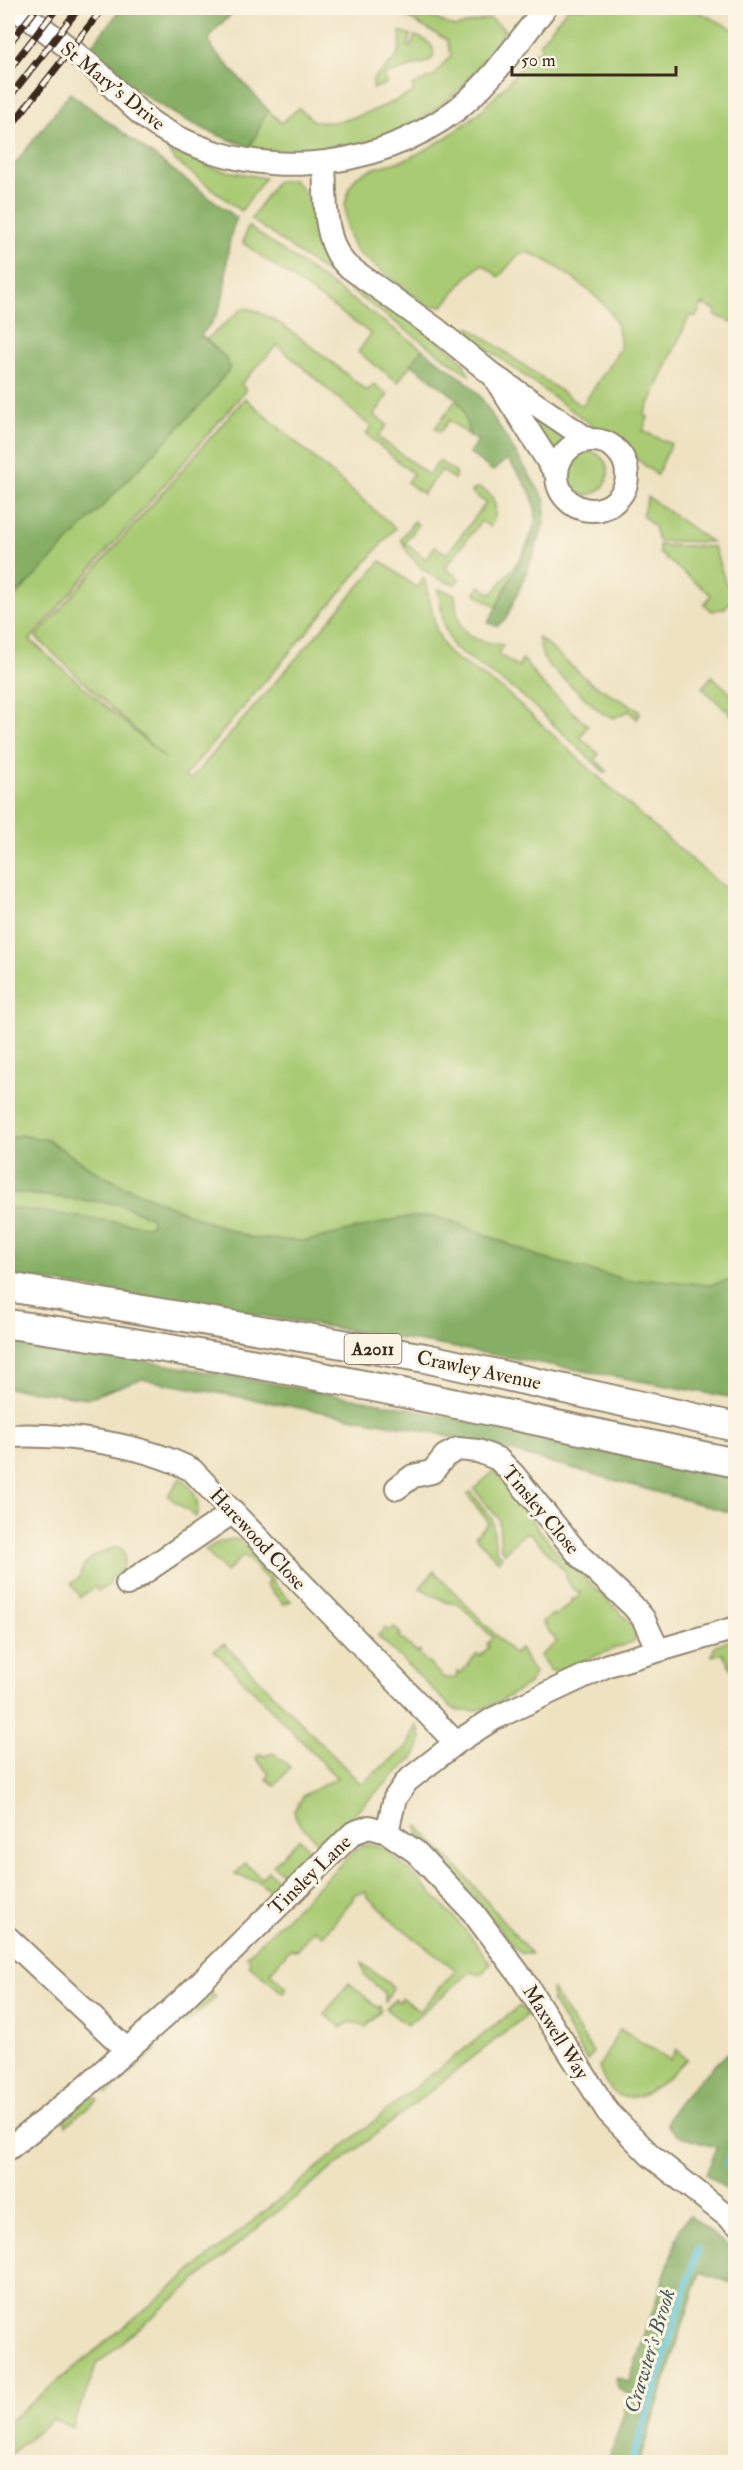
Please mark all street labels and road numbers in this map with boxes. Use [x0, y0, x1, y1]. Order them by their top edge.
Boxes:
street label: St Mary's Drive [56, 36, 170, 136]
road number: A2011 [344, 1334, 401, 1364]
street label: Crawley Avenue [415, 1345, 543, 1395]
street label: Tinsley Close [497, 1461, 585, 1559]
street label: Harewood Close [204, 1483, 312, 1595]
street label: Tinsley Lane [264, 1830, 356, 1920]
street label: Maxwell Way [517, 1980, 596, 2085]

